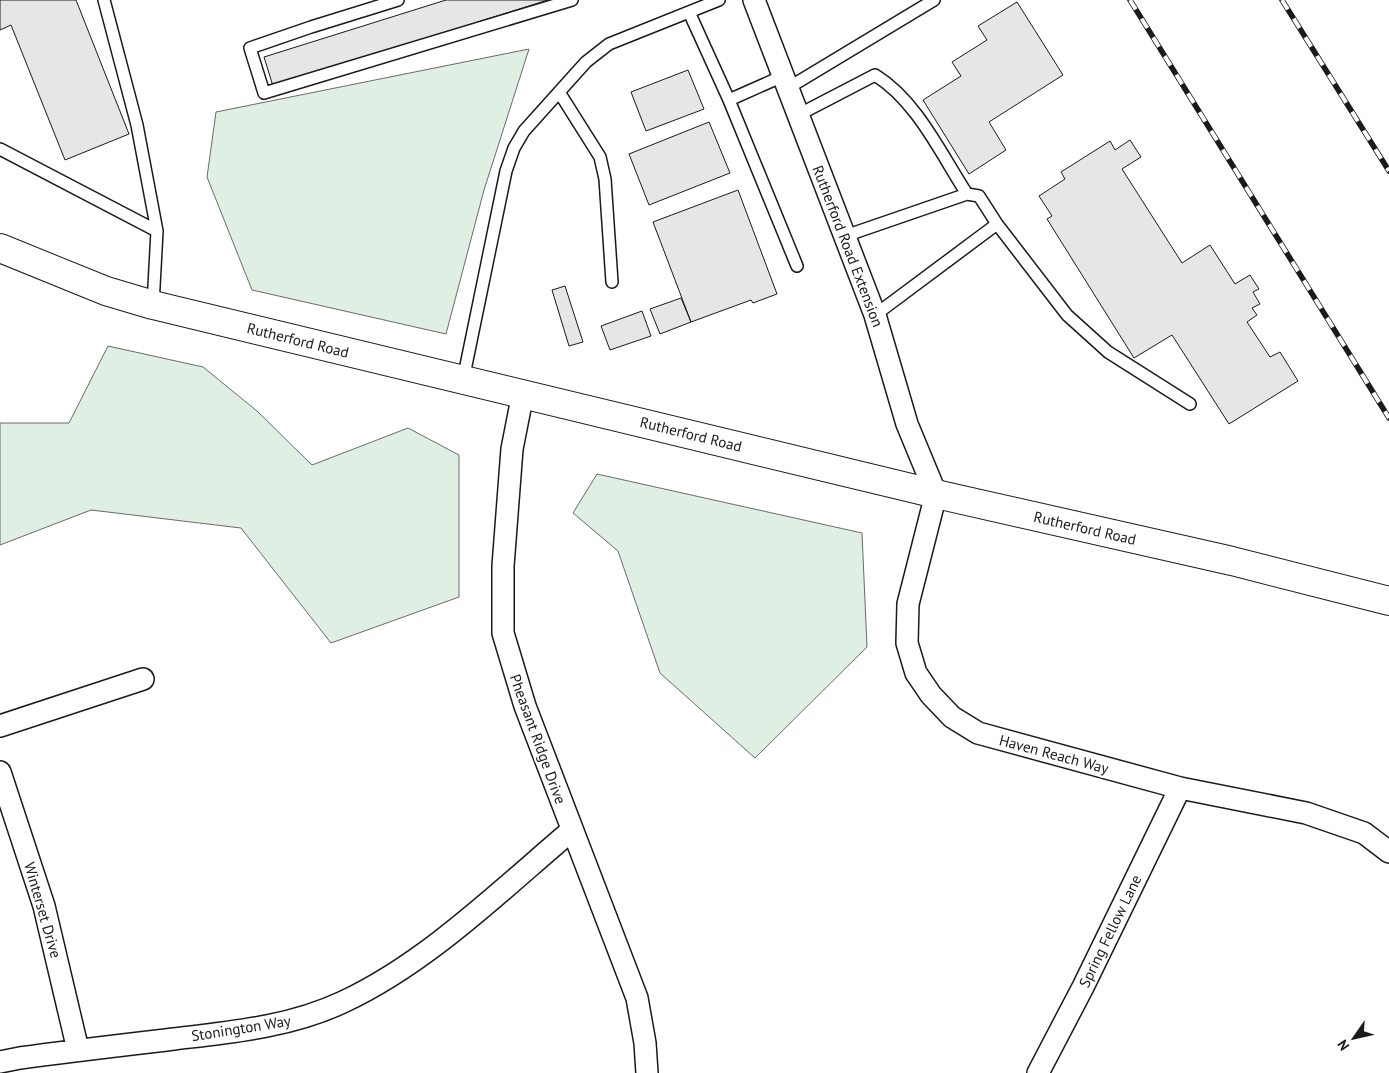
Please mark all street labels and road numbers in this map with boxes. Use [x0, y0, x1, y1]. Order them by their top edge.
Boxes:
street label: Rutherford Road Extension [808, 163, 888, 329]
street label: Rutherford Road [245, 318, 351, 362]
street label: Rutherford Road [638, 412, 744, 456]
street label: Rutherford Road [1032, 507, 1138, 549]
street label: Pheasant Ridge Drive [506, 671, 570, 807]
street label: Haven Reach Way [997, 730, 1111, 778]
street label: Winterset Drive [20, 860, 66, 960]
street label: Spring Fellow Lane [1075, 872, 1145, 990]
street label: Stonington Way [190, 1011, 292, 1045]

